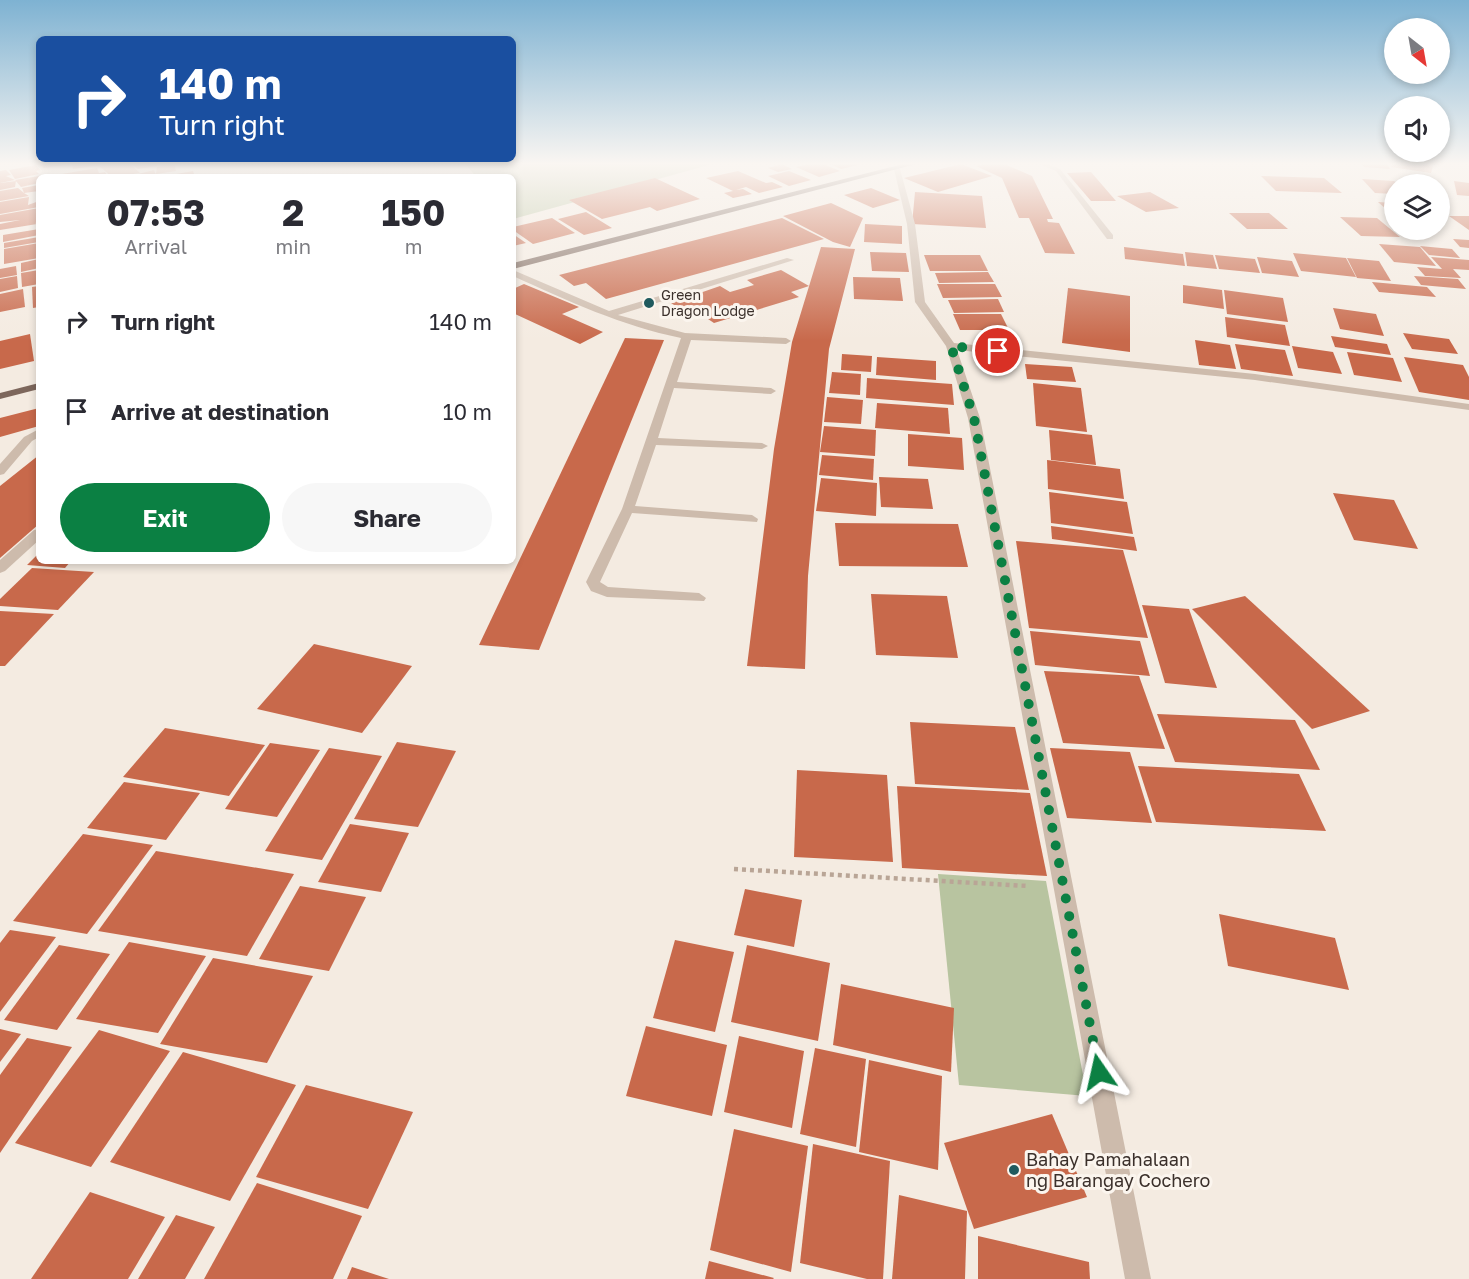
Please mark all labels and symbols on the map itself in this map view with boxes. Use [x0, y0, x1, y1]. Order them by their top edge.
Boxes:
north arrow [1384, 18, 1450, 84]
place label: Green Dragon Lodge [661, 286, 755, 319]
marker: Green Dragon Lodge [642, 296, 656, 310]
pin [972, 325, 1023, 376]
position arrow [1067, 1040, 1131, 1104]
place label: Bahay Pamahalaan ng Barangay Cochero [1026, 1148, 1210, 1191]
marker: Bahay Pamahalaan ng Barangay Cochero [1007, 1163, 1021, 1177]

